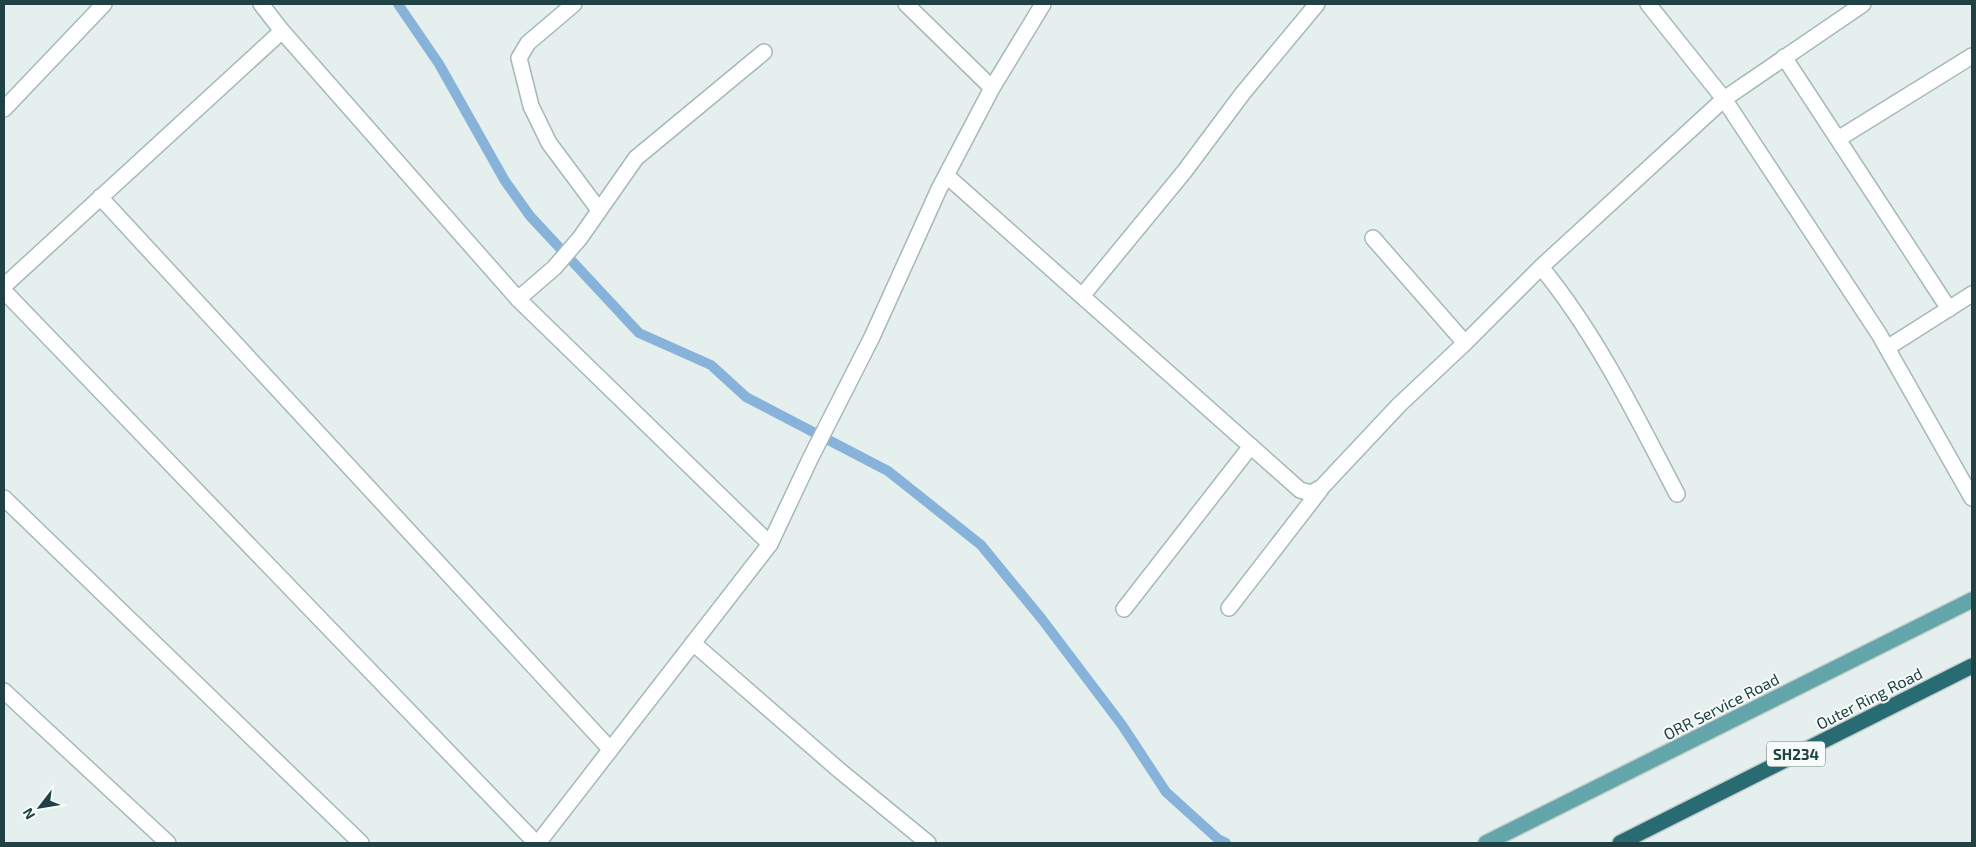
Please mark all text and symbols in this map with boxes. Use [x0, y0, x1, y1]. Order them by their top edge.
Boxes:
street label: Outer Ring Road [1813, 663, 1925, 733]
street label: ORR Service Road [1660, 669, 1782, 743]
road number: SH234 [1767, 742, 1825, 766]
north arrow [15, 782, 65, 832]
text: N [19, 805, 38, 823]

